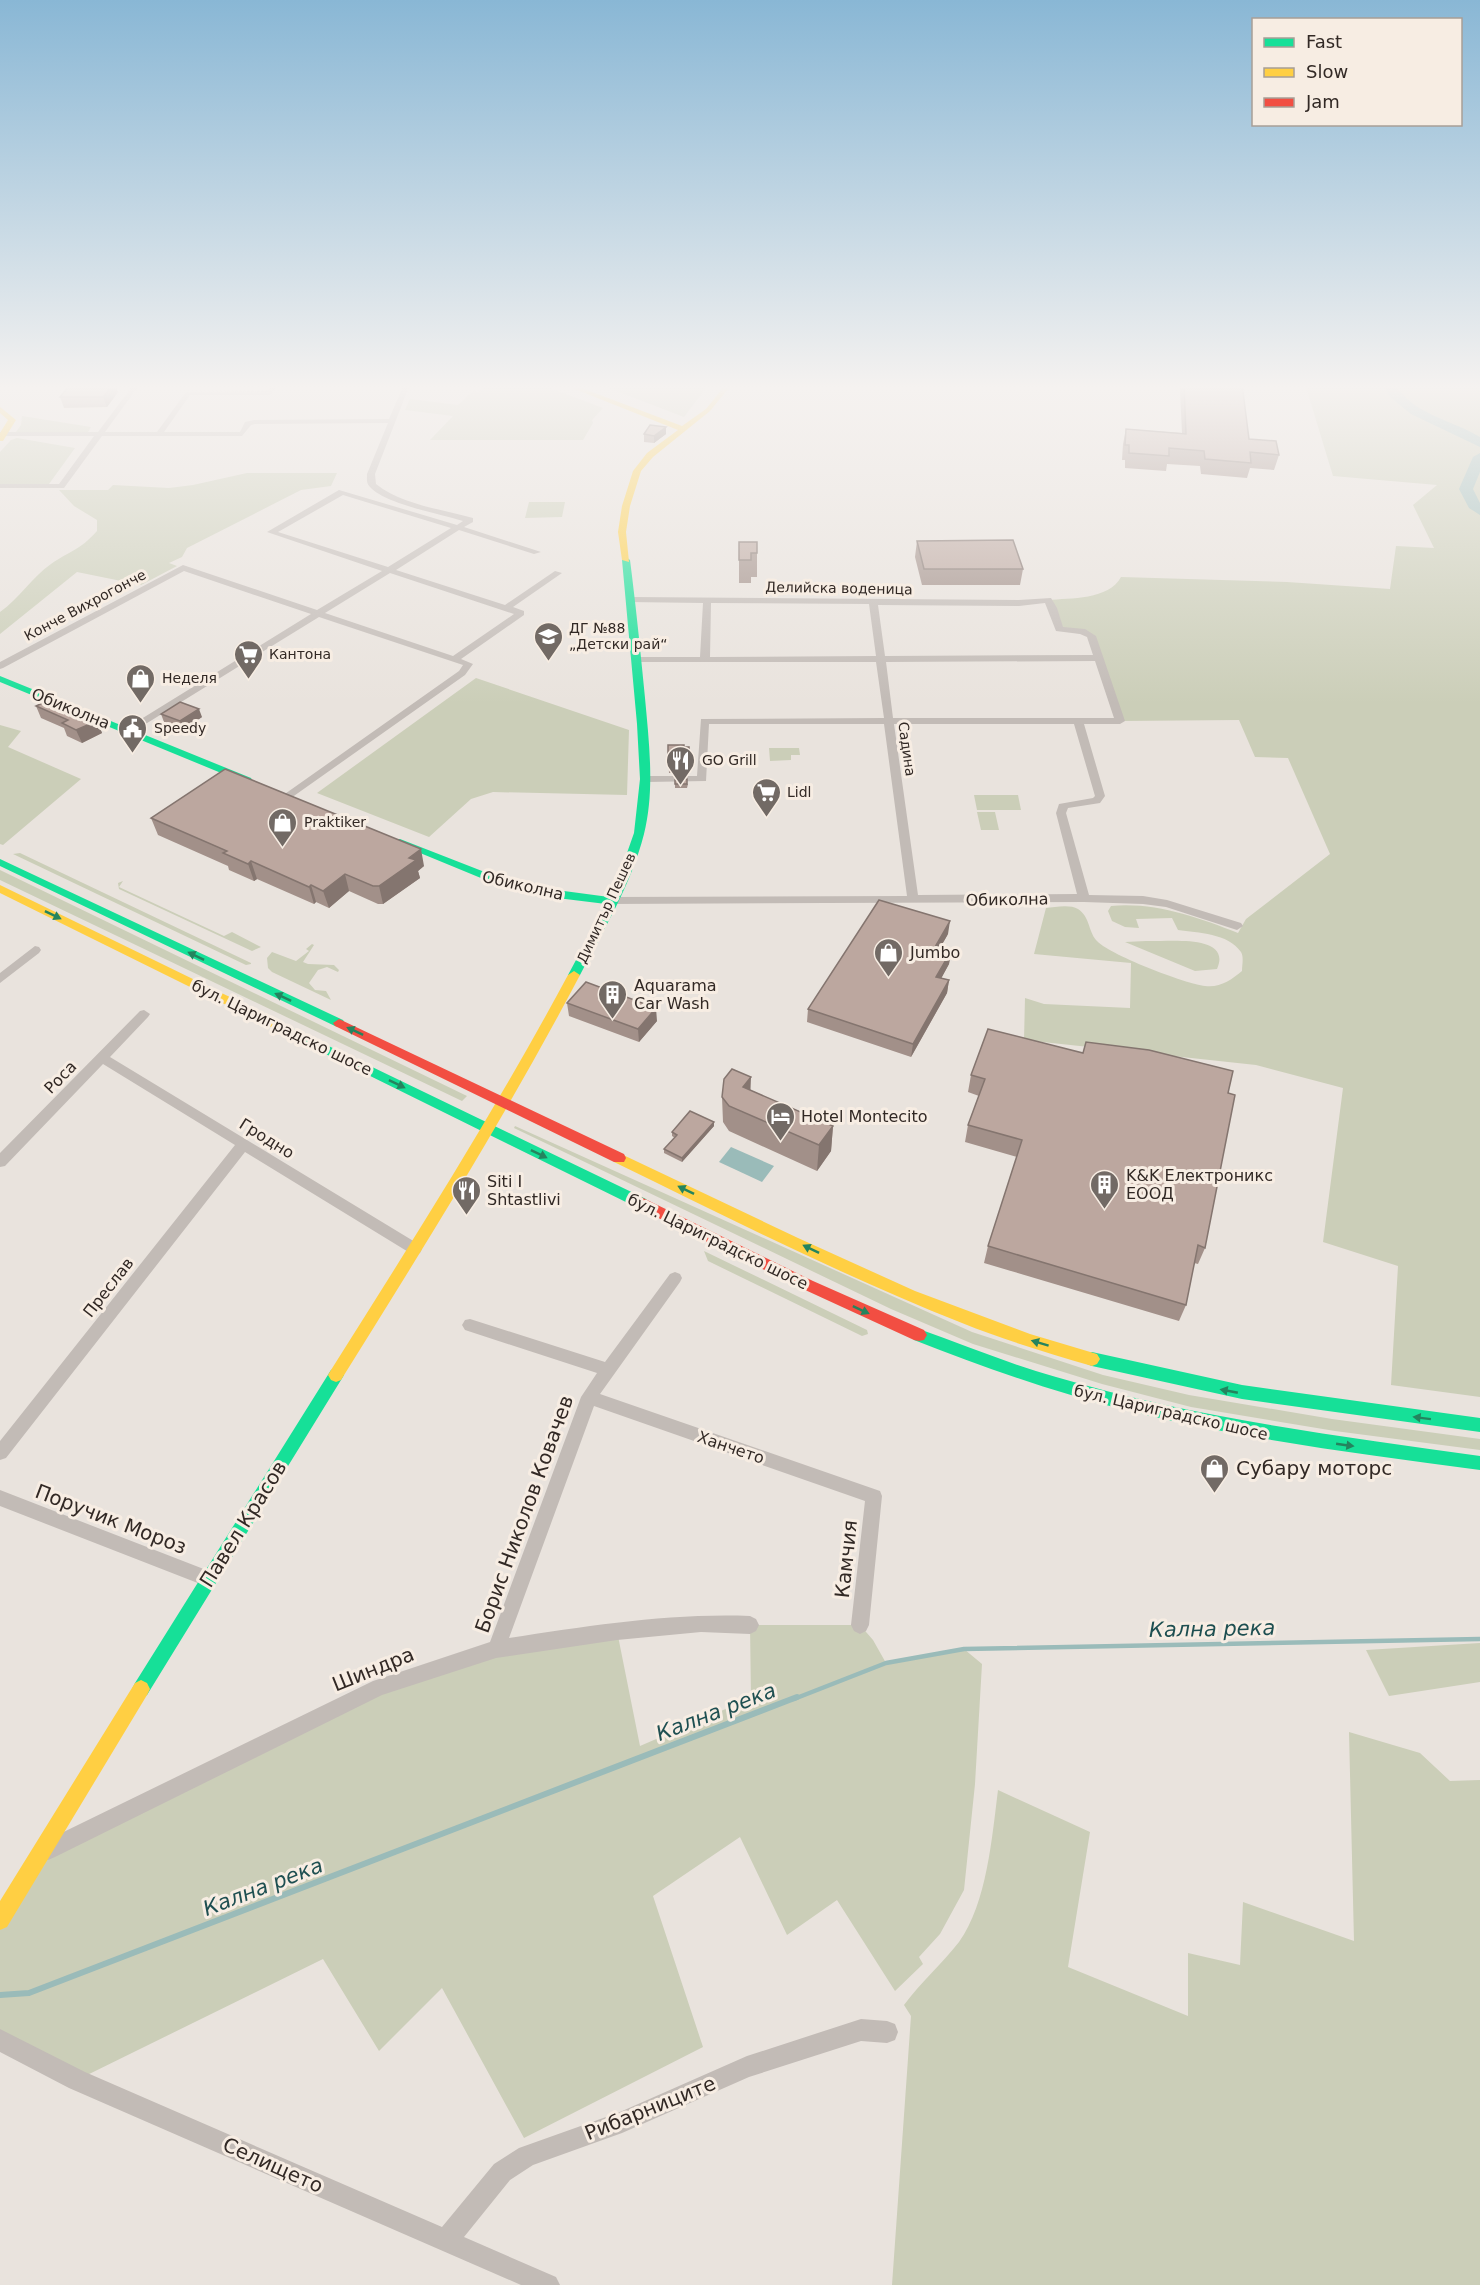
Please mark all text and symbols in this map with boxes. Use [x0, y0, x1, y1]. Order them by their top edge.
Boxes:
legend [1252, 18, 1462, 126]
text: Fast [1306, 31, 1342, 52]
text: Slow [1306, 61, 1348, 82]
text: Jam [1305, 91, 1340, 112]
street label: Конче Вихрогонче [21, 566, 149, 644]
street label: Делийска воденица [765, 579, 913, 597]
school or university icon: ДГ №88 „Детски рай“ [532, 620, 564, 662]
place label: ДГ №88 „Детски рай“ [569, 620, 667, 652]
supermarket icon: Кантона [232, 638, 264, 680]
place label: Кантона [269, 646, 331, 662]
shop icon: Неделя [125, 662, 157, 704]
place label: Неделя [162, 670, 217, 686]
street label: Обиколна [29, 684, 113, 733]
public building icon: Speedy [117, 712, 149, 754]
place label: Speedy [154, 720, 206, 736]
street label: Садина [895, 721, 919, 777]
restaurant icon: GO Grill [665, 744, 697, 786]
place label: GO Grill [702, 752, 757, 768]
supermarket icon: Lidl [750, 776, 782, 818]
place label: Lidl [787, 784, 811, 800]
shop icon: Praktiker [267, 806, 299, 848]
place label: Praktiker [304, 814, 366, 830]
street label: Димитър Пешев [573, 850, 639, 966]
street label: Обиколна [480, 867, 565, 904]
street label: Обиколна [965, 889, 1049, 910]
one-way arrow [44, 910, 61, 920]
shop icon: Jumbo [873, 936, 905, 978]
place label: Jumbo [909, 943, 960, 962]
one-way arrow [187, 951, 205, 961]
street label: бул. Цариградско шосе [188, 975, 375, 1079]
place label: Aquarama Car Wash [634, 976, 717, 1013]
building icon: Aquarama Car Wash [597, 978, 629, 1020]
one-way arrow [274, 993, 291, 1002]
one-way arrow [346, 1026, 363, 1035]
street label: Роса [40, 1057, 80, 1098]
one-way arrow [389, 1080, 406, 1089]
hotel icon: Hotel Montecito [764, 1100, 796, 1142]
place label: Hotel Montecito [801, 1107, 928, 1126]
street label: Гродно [236, 1114, 298, 1163]
one-way arrow [530, 1149, 547, 1158]
place label: K&K Електроникс ЕООД [1126, 1166, 1273, 1203]
building icon: K&K Електроникс ЕООД [1089, 1168, 1121, 1210]
place label: Siti I Shtastlivi [487, 1172, 561, 1209]
restaurant icon: Siti I Shtastlivi [450, 1174, 482, 1216]
one-way arrow [678, 1185, 695, 1194]
street label: бул. Цариградско шосе [624, 1189, 811, 1293]
one-way arrow [802, 1245, 819, 1254]
street label: Преслав [79, 1254, 138, 1321]
one-way arrow [852, 1305, 869, 1314]
one-way arrow [1031, 1338, 1049, 1347]
street label: бул. Цариградско шосе [1072, 1381, 1270, 1444]
one-way arrow [1219, 1386, 1238, 1395]
street label: Борис Николов Ковачев [470, 1392, 578, 1636]
one-way arrow [1412, 1413, 1431, 1423]
street label: Ханчето [695, 1427, 767, 1468]
one-way arrow [1336, 1440, 1355, 1449]
shop icon: Субару моторс [1199, 1452, 1231, 1494]
street label: Павел Красов [194, 1456, 292, 1592]
place label: Субару моторс [1236, 1456, 1392, 1480]
street label: Поручик Мороз [32, 1479, 190, 1559]
street label: Камчия [830, 1519, 862, 1599]
water label: Кална река [1149, 1616, 1275, 1642]
street label: Шиндра [329, 1642, 417, 1696]
water label: Кална река [653, 1678, 779, 1746]
water label: Кална река [200, 1853, 326, 1921]
street label: Рибарниците [581, 2071, 719, 2145]
street label: Селището [219, 2132, 327, 2198]

